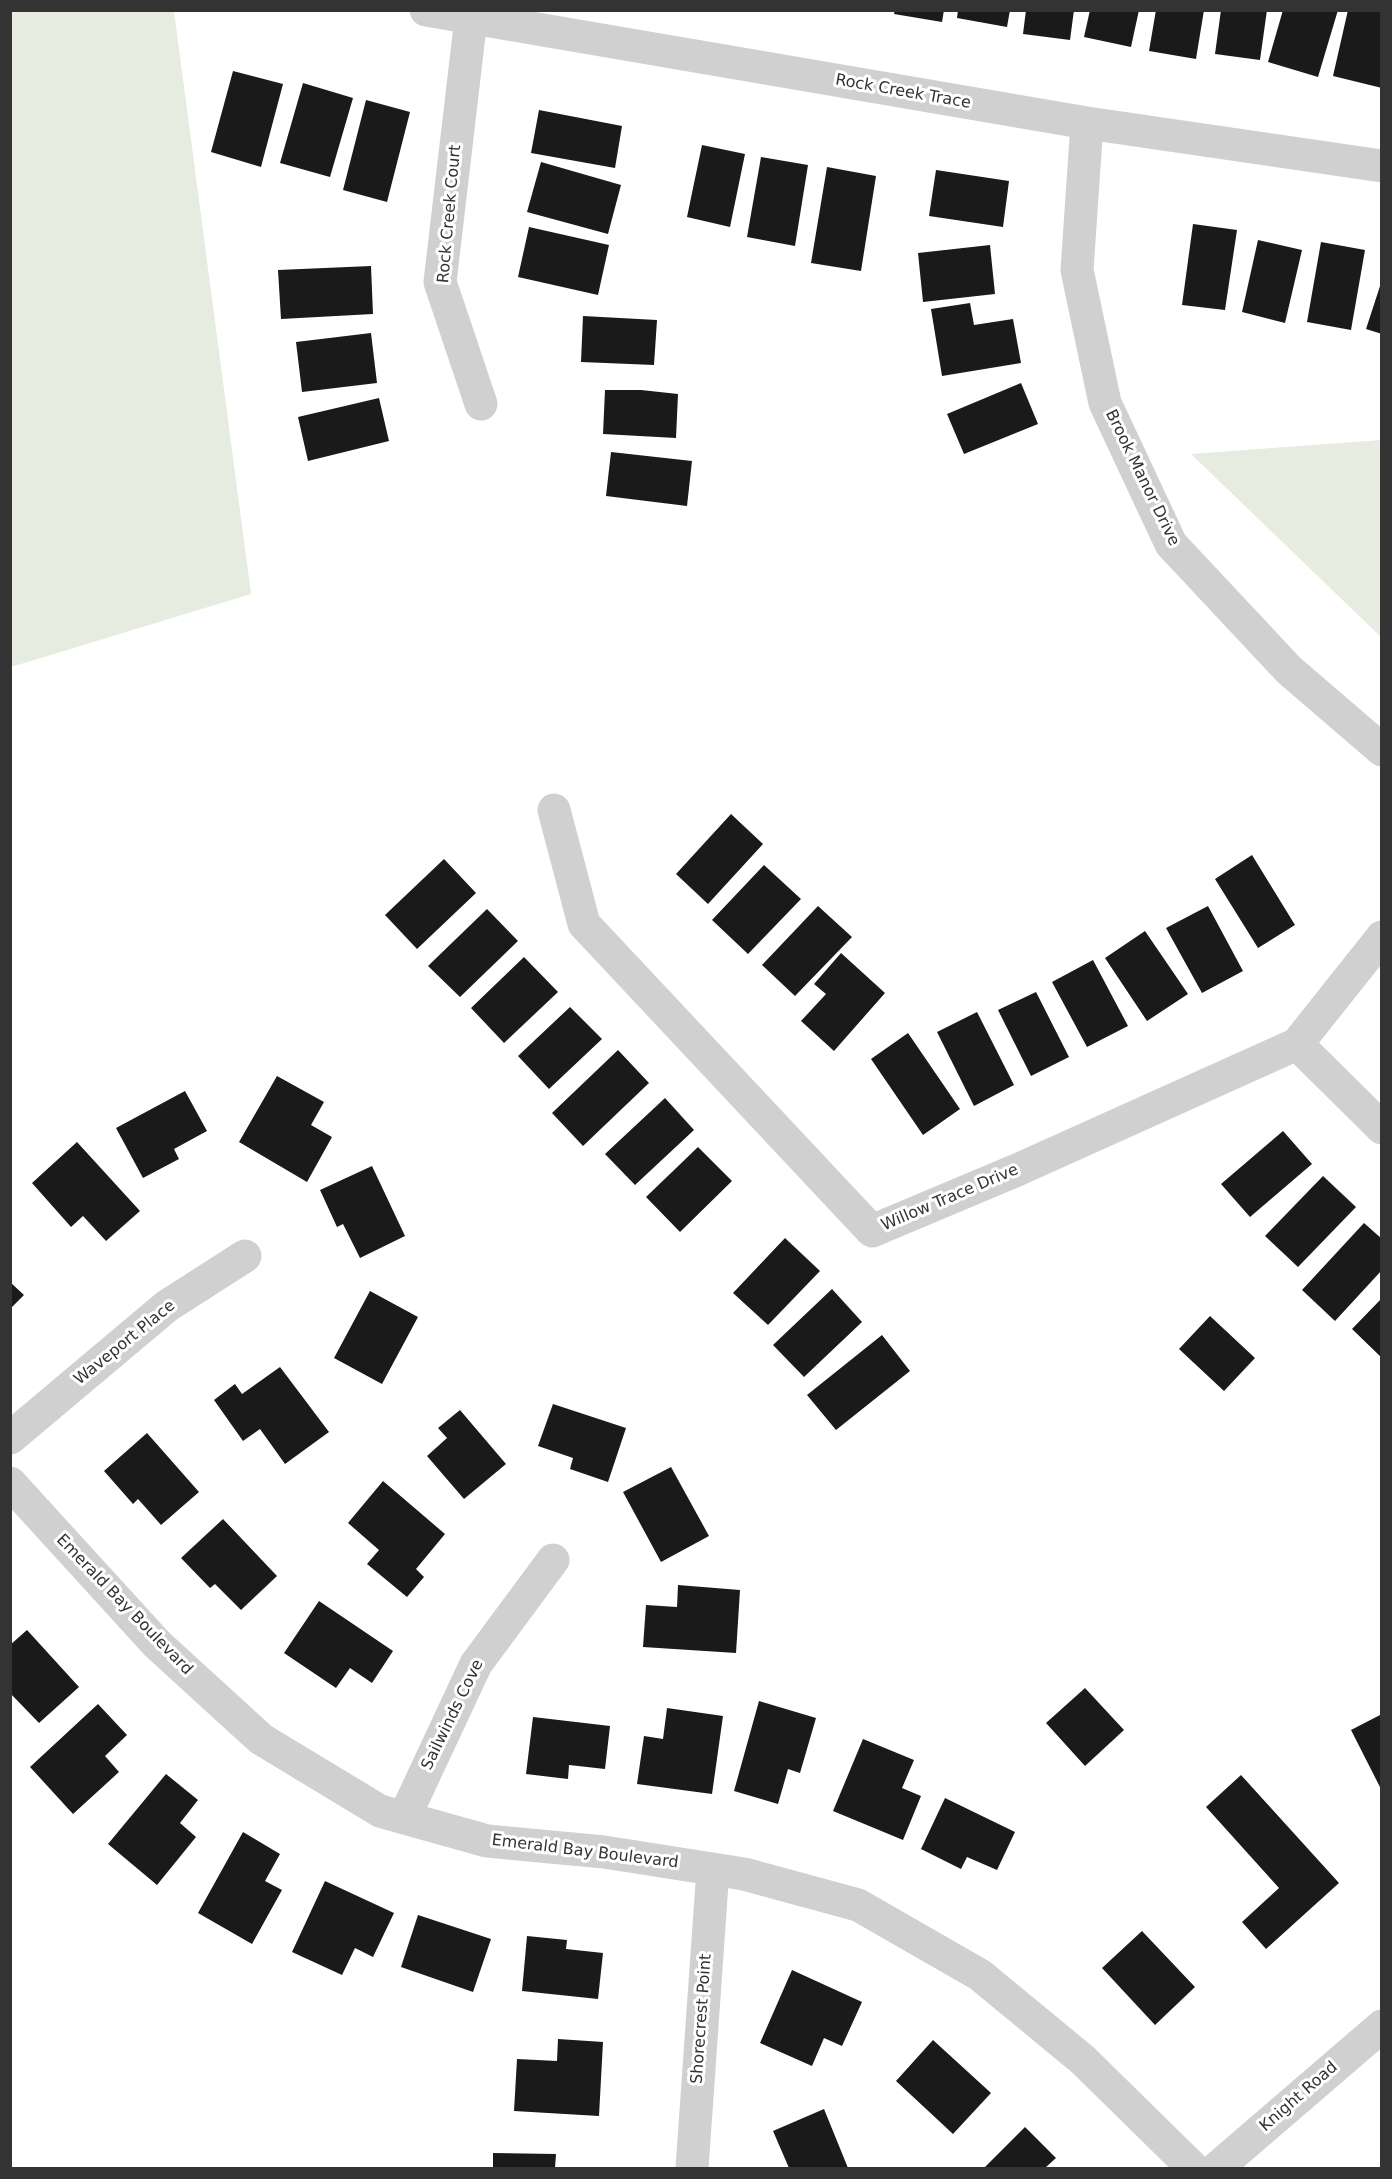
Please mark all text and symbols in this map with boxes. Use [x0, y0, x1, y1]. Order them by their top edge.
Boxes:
street label: Rock Creek Trace [834, 71, 972, 113]
street label: Rock Creek Court [434, 144, 466, 284]
street label: Brook Manor Drive [1101, 407, 1183, 549]
street label: Willow Trace Drive [879, 1160, 1021, 1236]
street label: Waveport Place [71, 1296, 179, 1390]
street label: Emerald Bay Boulevard [52, 1531, 196, 1679]
street label: Sailwinds Cove [418, 1657, 488, 1773]
street label: Emerald Bay Boulevard [491, 1831, 679, 1873]
street label: Shorecrest Point [688, 1953, 716, 2085]
street label: Knight Road [1256, 2058, 1342, 2136]

